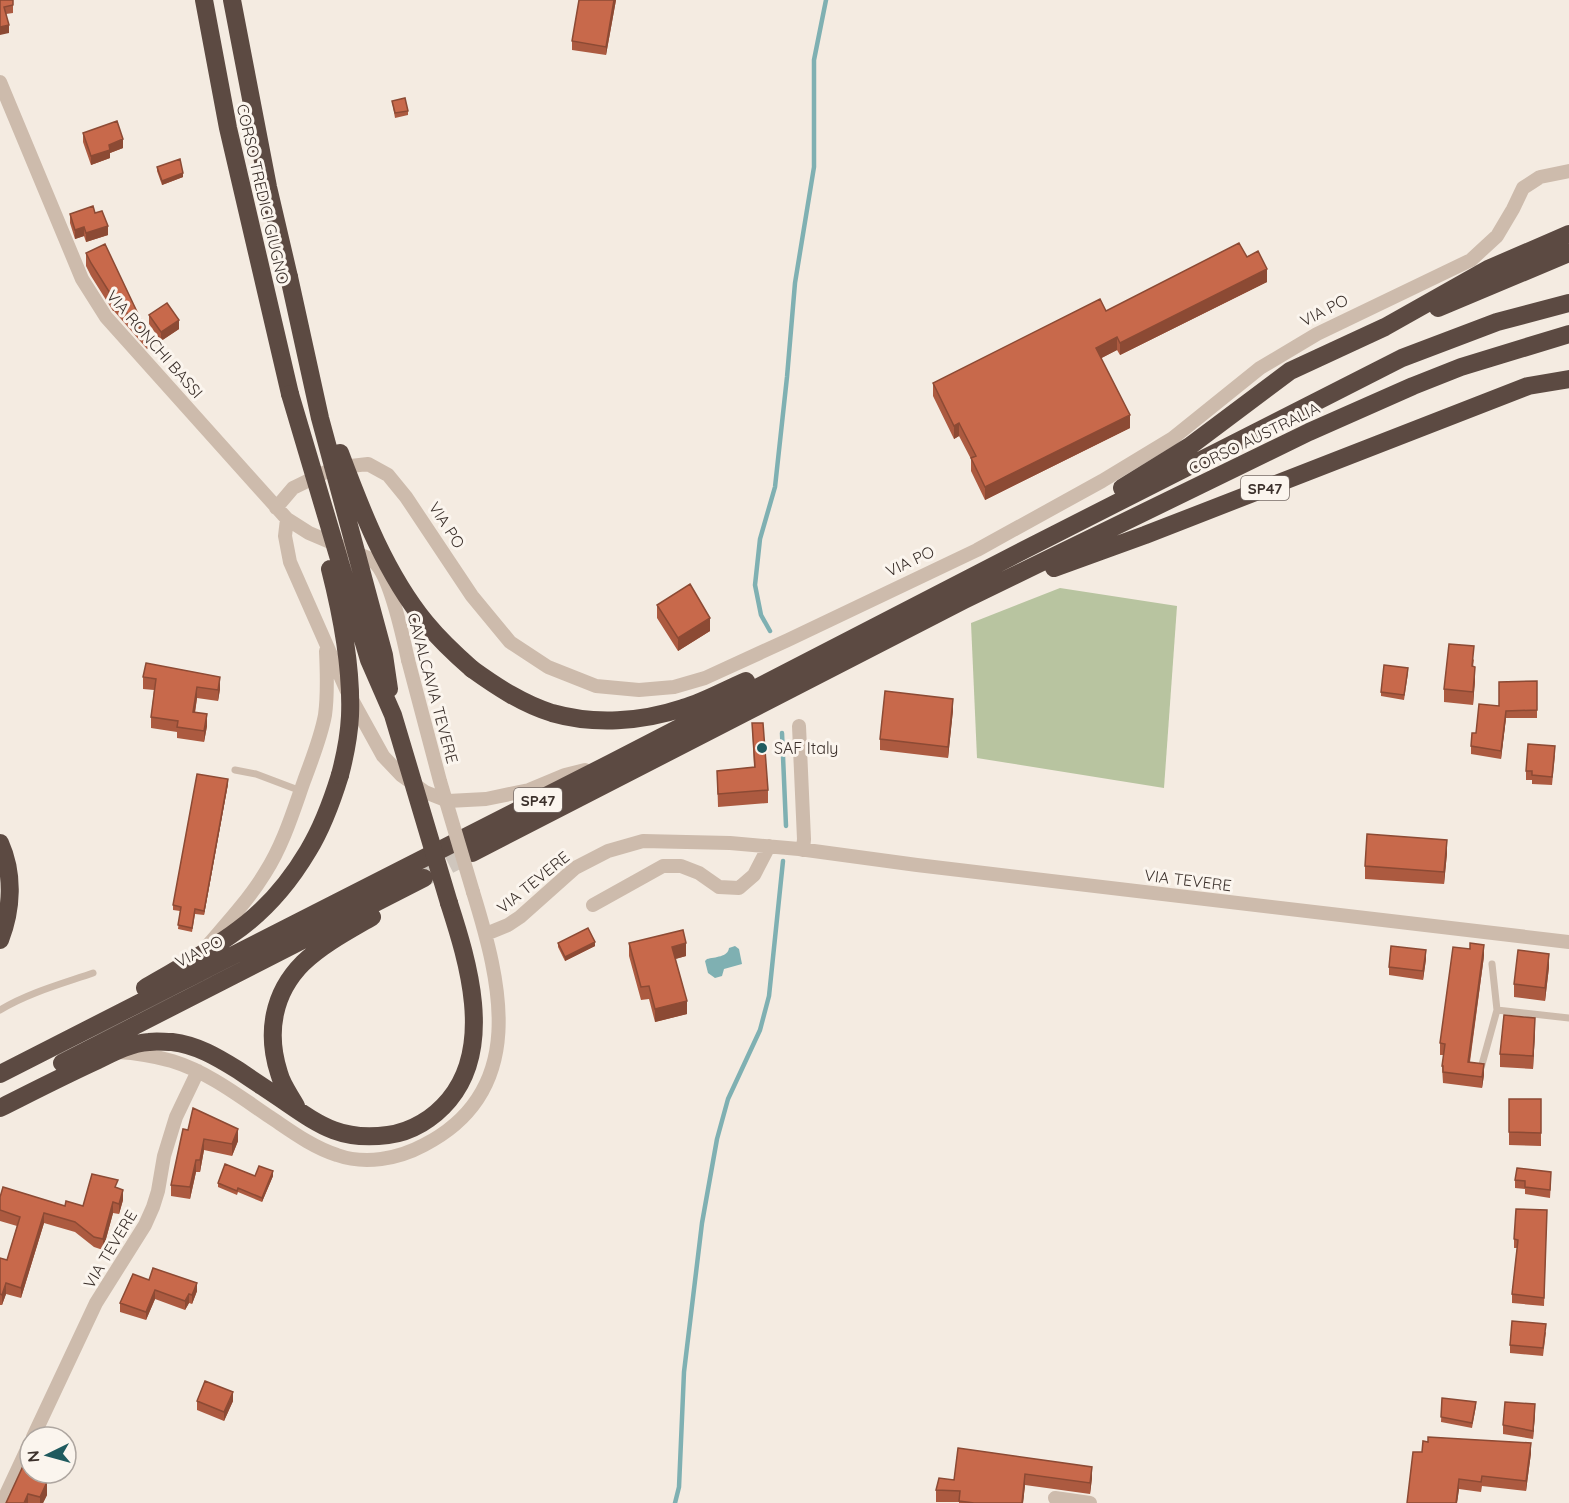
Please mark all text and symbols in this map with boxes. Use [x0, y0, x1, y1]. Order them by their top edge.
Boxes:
street label: CORSO TREDICI GIUGNO [233, 102, 293, 286]
street label: VIA RONCHI BASSI [103, 286, 207, 402]
street label: VIA PO [1297, 289, 1351, 331]
street label: CORSO AUSTRALIA [1185, 398, 1323, 478]
road number: SP47 [1241, 476, 1289, 500]
street label: VIA PO [425, 498, 469, 552]
street label: VIA PO [883, 541, 937, 581]
street label: CAVALCAVIA TEVERE [403, 610, 463, 766]
place label: SAF Italy [774, 738, 838, 758]
marker: SAF Italy [755, 741, 769, 755]
road number: SP47 [514, 788, 562, 812]
street label: VIA TEVERE [493, 847, 573, 917]
street label: VIA TEVERE [1143, 865, 1233, 895]
street label: VIA PO [172, 930, 226, 972]
street label: VIA TEVERE [79, 1206, 141, 1292]
north arrow [18, 1425, 78, 1485]
text: N [23, 1450, 44, 1463]

